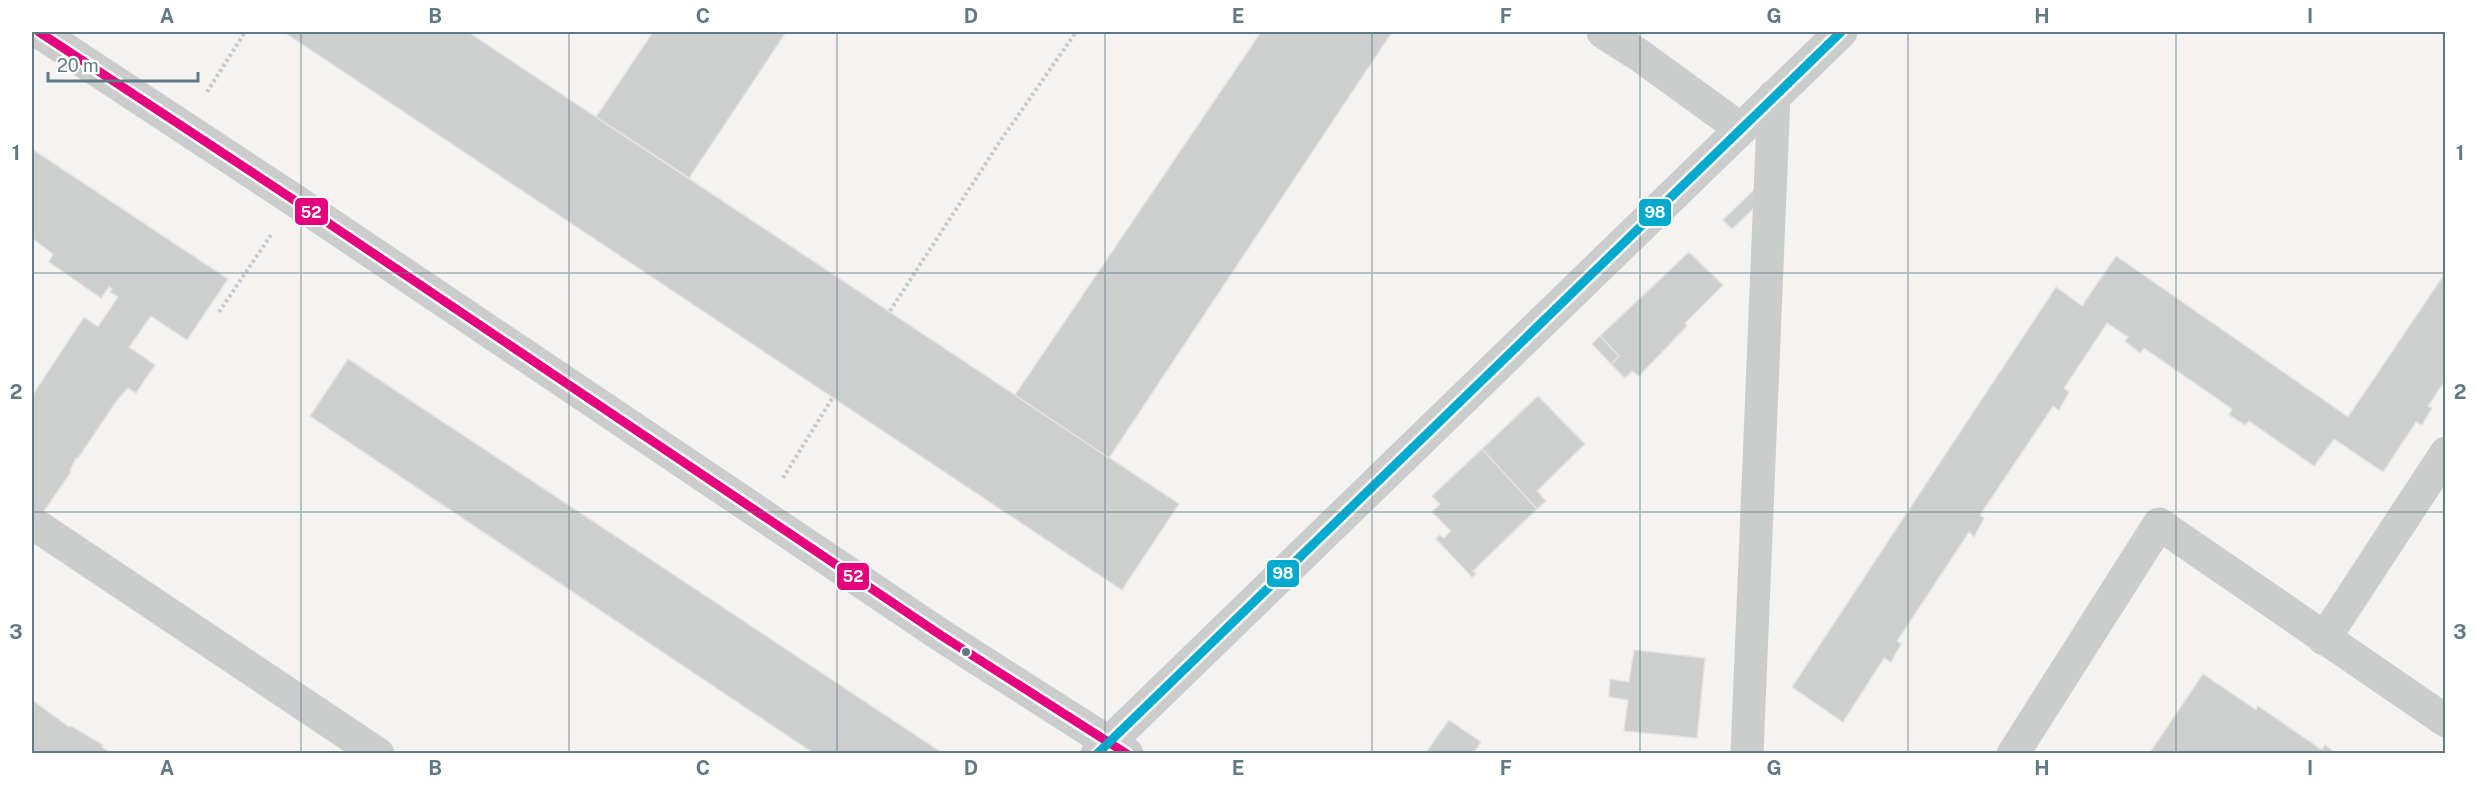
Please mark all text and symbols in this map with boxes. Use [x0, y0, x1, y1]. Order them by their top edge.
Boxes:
text: A [160, 4, 174, 28]
text: B [428, 4, 442, 28]
text: C [696, 4, 710, 28]
text: D [964, 4, 978, 28]
text: E [1232, 4, 1244, 28]
text: F [1500, 4, 1512, 28]
text: G [1766, 4, 1782, 28]
text: H [2034, 4, 2050, 28]
text: I [2307, 4, 2313, 28]
scale bar [48, 45, 198, 83]
text: 20 m [57, 55, 99, 76]
text: 1 [12, 141, 20, 165]
text: 1 [2456, 141, 2464, 165]
line badge: 52 [294, 197, 329, 226]
line badge: 98 [1638, 198, 1672, 227]
text: 52 [301, 203, 321, 222]
text: 98 [1644, 203, 1666, 222]
text: 2 [10, 380, 22, 404]
text: 2 [2454, 380, 2466, 404]
line badge: 98 [1266, 559, 1300, 588]
line badge: 52 [836, 562, 870, 591]
text: 98 [1272, 564, 1294, 583]
text: 52 [843, 567, 863, 586]
text: 3 [9, 620, 23, 644]
text: 3 [2453, 620, 2467, 644]
unlabelled marker [960, 646, 972, 658]
text: A [160, 756, 174, 780]
text: B [428, 756, 442, 780]
text: C [696, 756, 710, 780]
text: D [964, 756, 978, 780]
text: E [1232, 756, 1244, 780]
text: F [1500, 756, 1512, 780]
text: G [1766, 756, 1782, 780]
text: H [2034, 756, 2050, 780]
text: I [2307, 756, 2313, 780]

